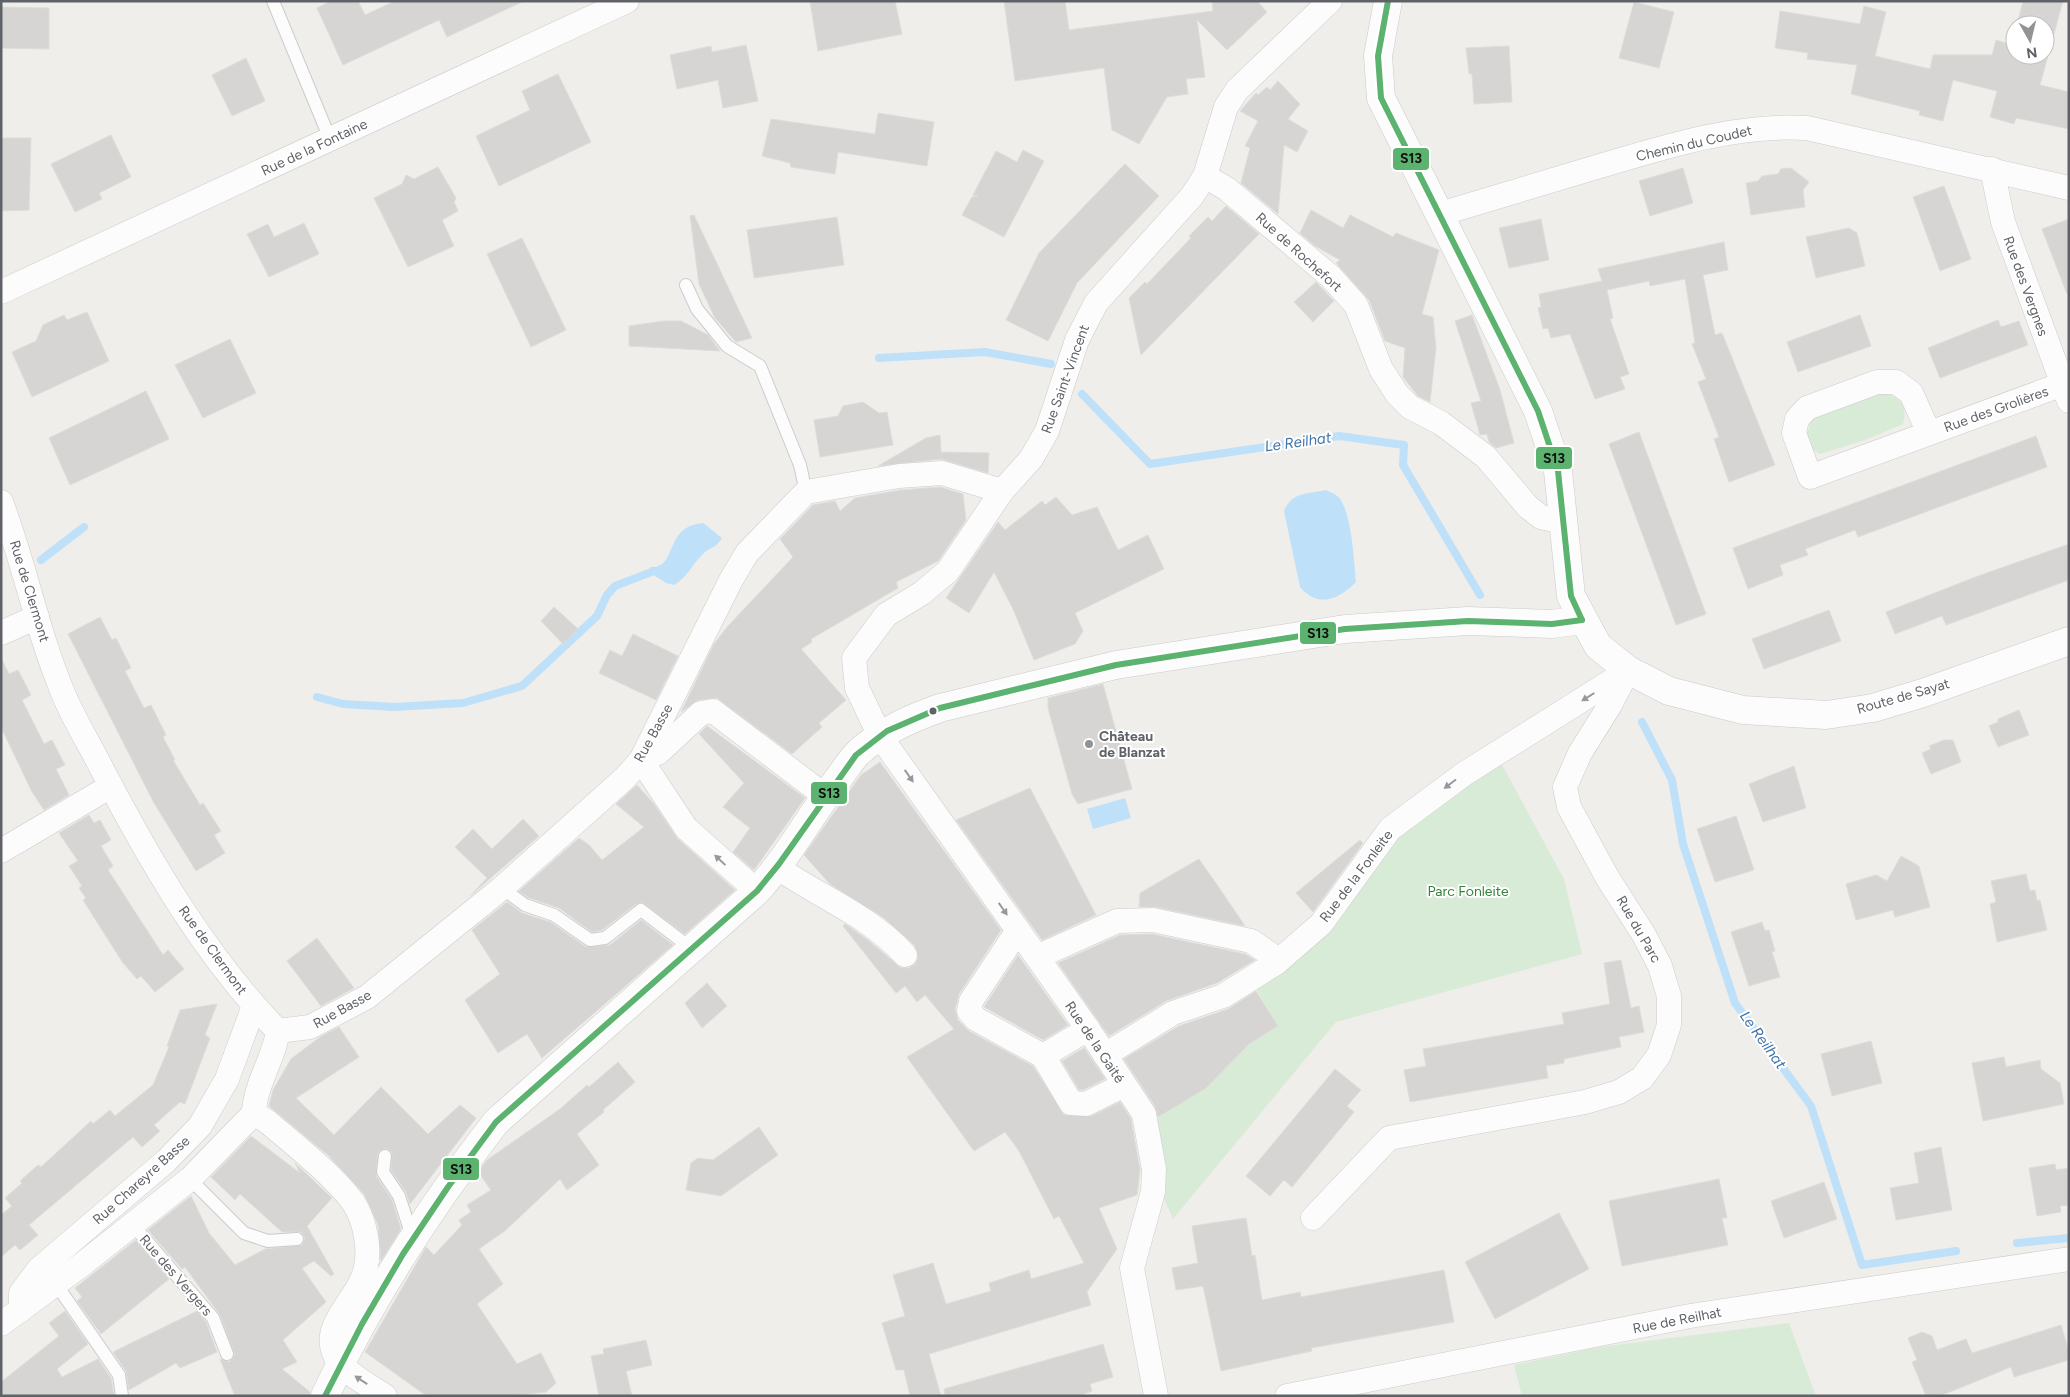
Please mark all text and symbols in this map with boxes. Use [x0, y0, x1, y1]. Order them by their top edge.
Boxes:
north arrow [2005, 15, 2055, 65]
text: N [2025, 43, 2038, 62]
street label: Rue de la Fontaine [258, 115, 370, 180]
street label: Chemin du Coudet [1634, 122, 1754, 165]
line badge: S13 [1392, 147, 1430, 171]
text: S13 [1400, 150, 1422, 167]
street label: Rue de Rochefort [1252, 209, 1345, 296]
street label: Rue des Vergnes [2000, 234, 2052, 339]
street label: Rue Saint-Vincent [1038, 322, 1093, 436]
street label: Rue des Grolières [1942, 383, 2051, 436]
water label: Le Reilhat [1264, 428, 1333, 456]
line badge: S13 [1535, 446, 1573, 470]
text: S13 [1543, 450, 1565, 467]
street label: Rue de Clermont [6, 538, 53, 644]
line badge: S13 [1299, 621, 1337, 645]
text: S13 [1307, 625, 1329, 642]
street label: Route de Sayat [1855, 675, 1951, 718]
one-way arrow [1581, 693, 1594, 702]
street label: Rue Basse [630, 701, 677, 765]
unlabelled marker [928, 706, 938, 716]
place label: Château de Blanzat [1099, 728, 1166, 761]
marker: Château de Blanzat [1083, 738, 1095, 750]
one-way arrow [903, 769, 914, 782]
one-way arrow [1444, 778, 1457, 789]
line badge: S13 [810, 781, 848, 805]
text: S13 [818, 785, 840, 802]
street label: Rue de la Fonleite [1316, 827, 1397, 926]
one-way arrow [714, 854, 726, 866]
park label: Parc Fonleite [1427, 883, 1509, 900]
street label: Rue du Parc [1613, 893, 1665, 966]
one-way arrow [998, 902, 1008, 915]
street label: Rue de Clermont [175, 903, 251, 998]
street label: Rue Basse [310, 986, 375, 1032]
street label: Rue de la Gaité [1061, 998, 1128, 1087]
water label: Le Reilhat [1736, 1008, 1790, 1073]
street label: Rue Chareyre Basse [89, 1132, 194, 1228]
line badge: S13 [442, 1157, 480, 1181]
text: S13 [450, 1161, 472, 1178]
street label: Rue des Vergers [136, 1231, 216, 1319]
street label: Rue de Reilhat [1631, 1304, 1723, 1337]
one-way arrow [355, 1376, 368, 1385]

